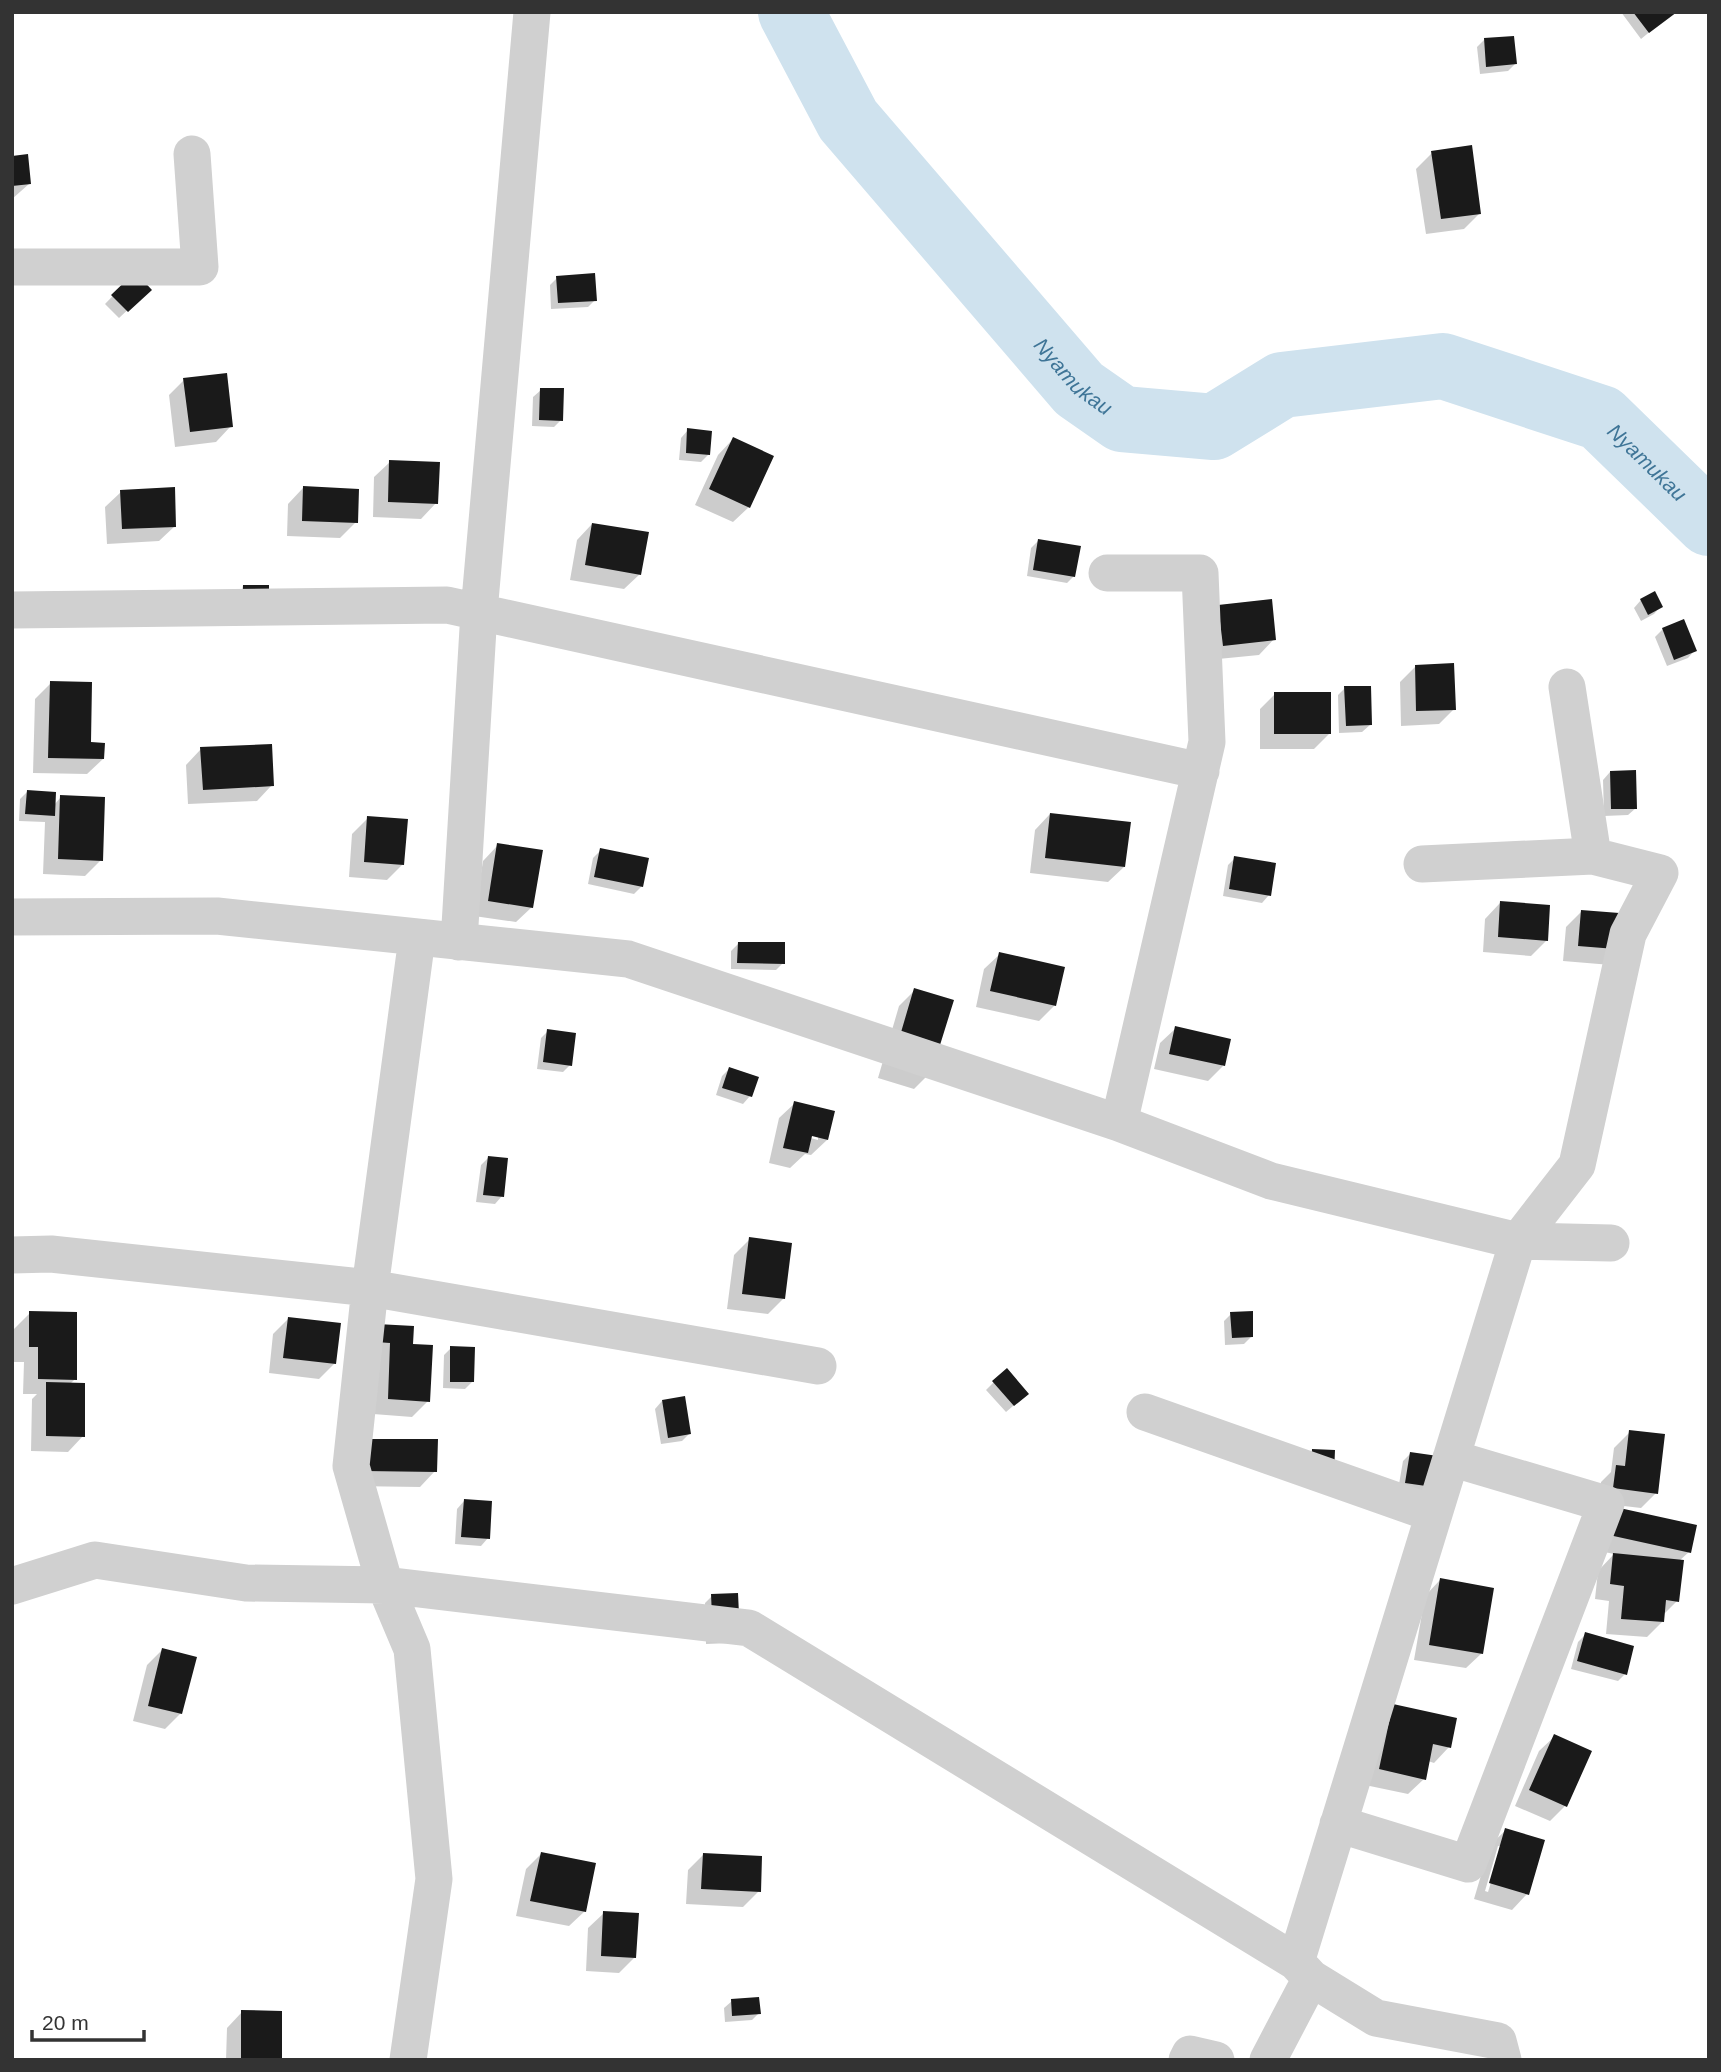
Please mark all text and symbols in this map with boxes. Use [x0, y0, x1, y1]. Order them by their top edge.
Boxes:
water label: Nyamukau [1030, 333, 1117, 420]
water label: Nyamukau [1603, 419, 1692, 506]
scale bar [32, 1998, 144, 2042]
text: 20 m [42, 2011, 89, 2034]

